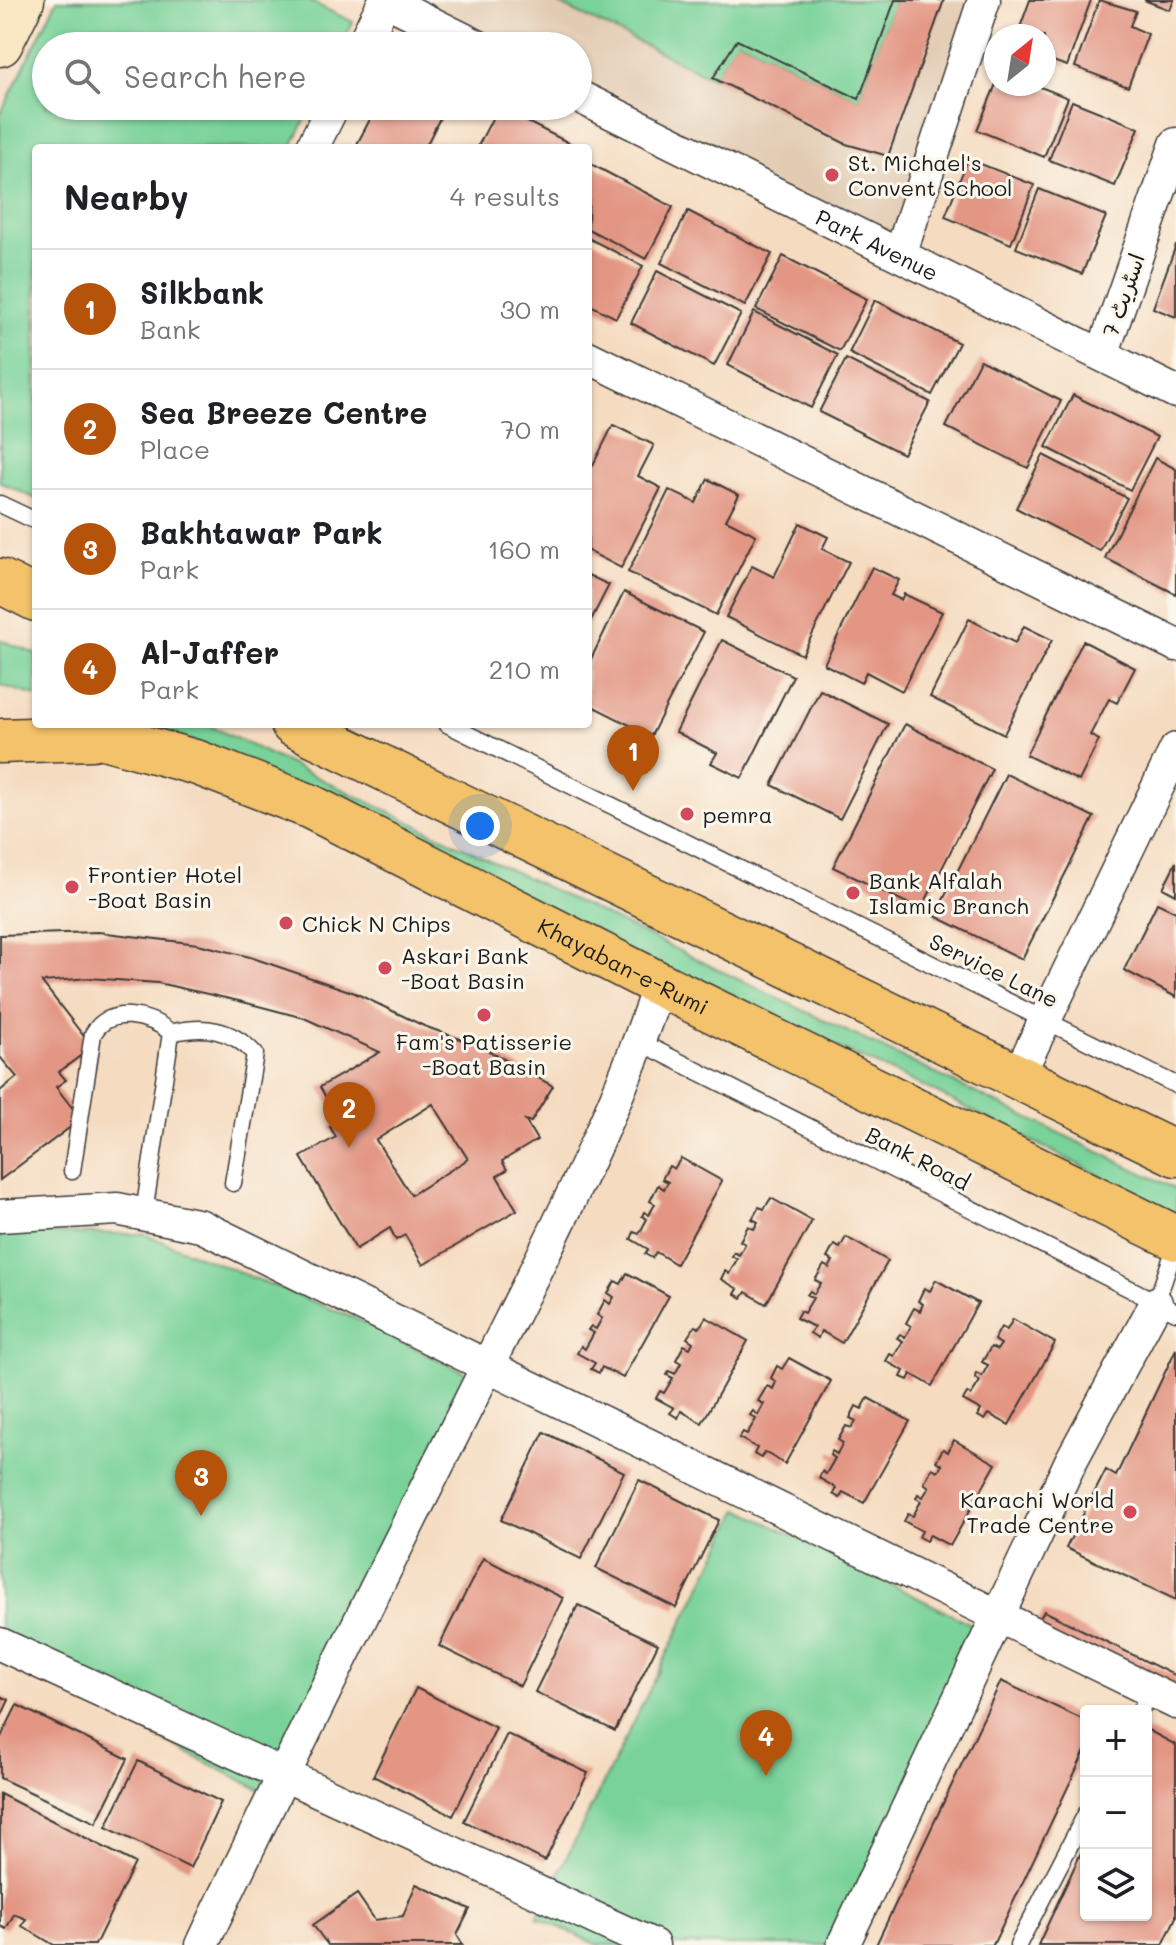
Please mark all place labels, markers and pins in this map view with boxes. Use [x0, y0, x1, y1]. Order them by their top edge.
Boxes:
place label: St. Michael's Convent School [848, 148, 1012, 202]
marker: St. Michael's Convent School [823, 166, 841, 184]
pin: 1 [607, 725, 659, 791]
place label: pemra [703, 800, 772, 829]
marker: pemra [678, 805, 696, 823]
place label: Frontier Hotel -Boat Basin [88, 860, 242, 914]
place label: Bank Alfalah Islamic Branch [869, 866, 1029, 920]
marker: Frontier Hotel -Boat Basin [63, 878, 81, 896]
marker: Bank Alfalah Islamic Branch [844, 884, 862, 902]
place label: Chick N Chips [302, 909, 451, 938]
marker: Chick N Chips [277, 914, 295, 932]
place label: Askari Bank -Boat Basin [401, 941, 528, 995]
marker: Askari Bank -Boat Basin [376, 959, 394, 977]
marker: Fam's Patisserie -Boat Basin [475, 1006, 493, 1024]
place label: Fam's Patisserie -Boat Basin [396, 1027, 572, 1081]
pin: 2 [323, 1082, 375, 1148]
pin: 3 [175, 1450, 227, 1516]
place label: Karachi World Trade Centre [960, 1485, 1114, 1539]
marker: Karachi World Trade Centre [1121, 1503, 1139, 1521]
pin: 4 [740, 1710, 792, 1776]

